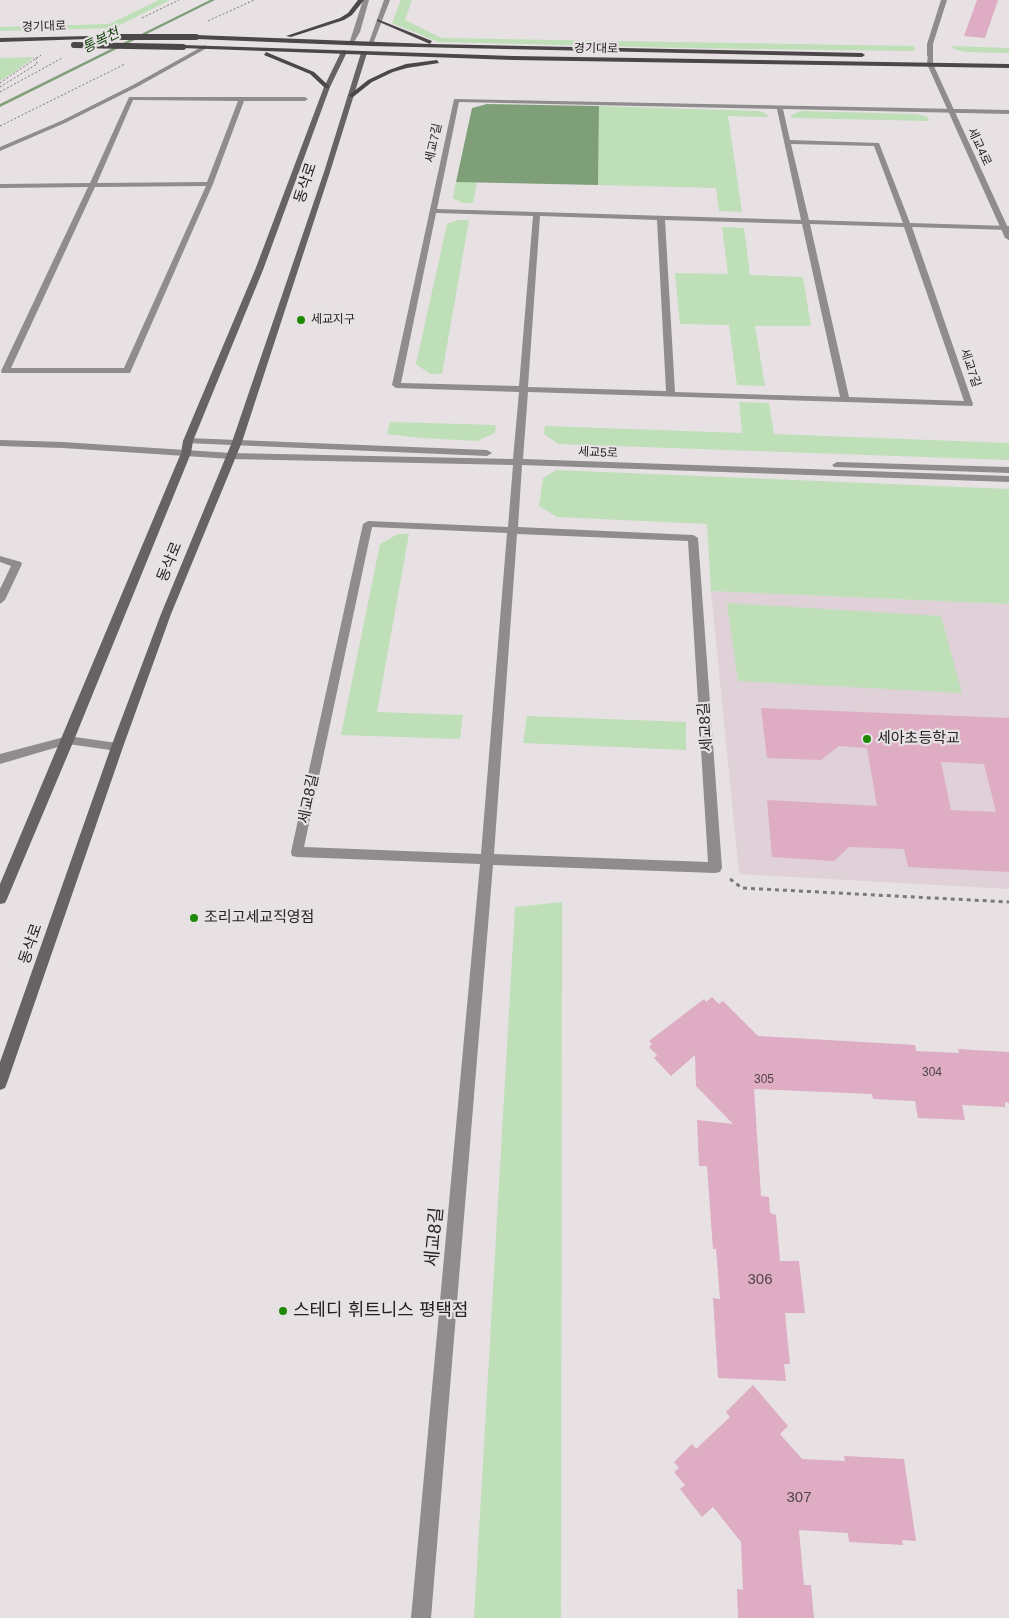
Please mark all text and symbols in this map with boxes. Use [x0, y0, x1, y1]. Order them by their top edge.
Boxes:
street label: 경기대로 [22, 19, 66, 35]
water label: 통복천 [80, 25, 122, 57]
street label: 경기대로 [574, 41, 618, 57]
street label: 세교7길 [423, 122, 445, 164]
street label: 세교4로 [964, 126, 994, 168]
street label: 동삭로 [291, 161, 321, 205]
place label: 세교지구 [311, 313, 355, 327]
marker: 세교지구 [295, 314, 307, 326]
street label: 세교7길 [957, 347, 983, 389]
street label: 세교5로 [578, 445, 618, 461]
street label: 동삭로 [154, 539, 186, 585]
street label: 세교8길 [695, 702, 717, 752]
place label: 세아초등학교 [877, 730, 960, 748]
marker: 세아초등학교 [861, 733, 873, 745]
street label: 세교8길 [295, 773, 323, 825]
place label: 조리고세교직영점 [204, 909, 314, 927]
marker: 조리고세교직영점 [188, 912, 200, 924]
street label: 동삭로 [16, 921, 46, 967]
house number: 304 [922, 1066, 942, 1080]
house number: 305 [754, 1073, 774, 1087]
street label: 세교8길 [422, 1206, 448, 1268]
house number: 306 [747, 1271, 773, 1289]
place label: 스테디 휘트니스 평택점 [293, 1300, 469, 1322]
marker: 스테디 휘트니스 평택점 [277, 1305, 289, 1317]
house number: 307 [786, 1489, 812, 1507]

